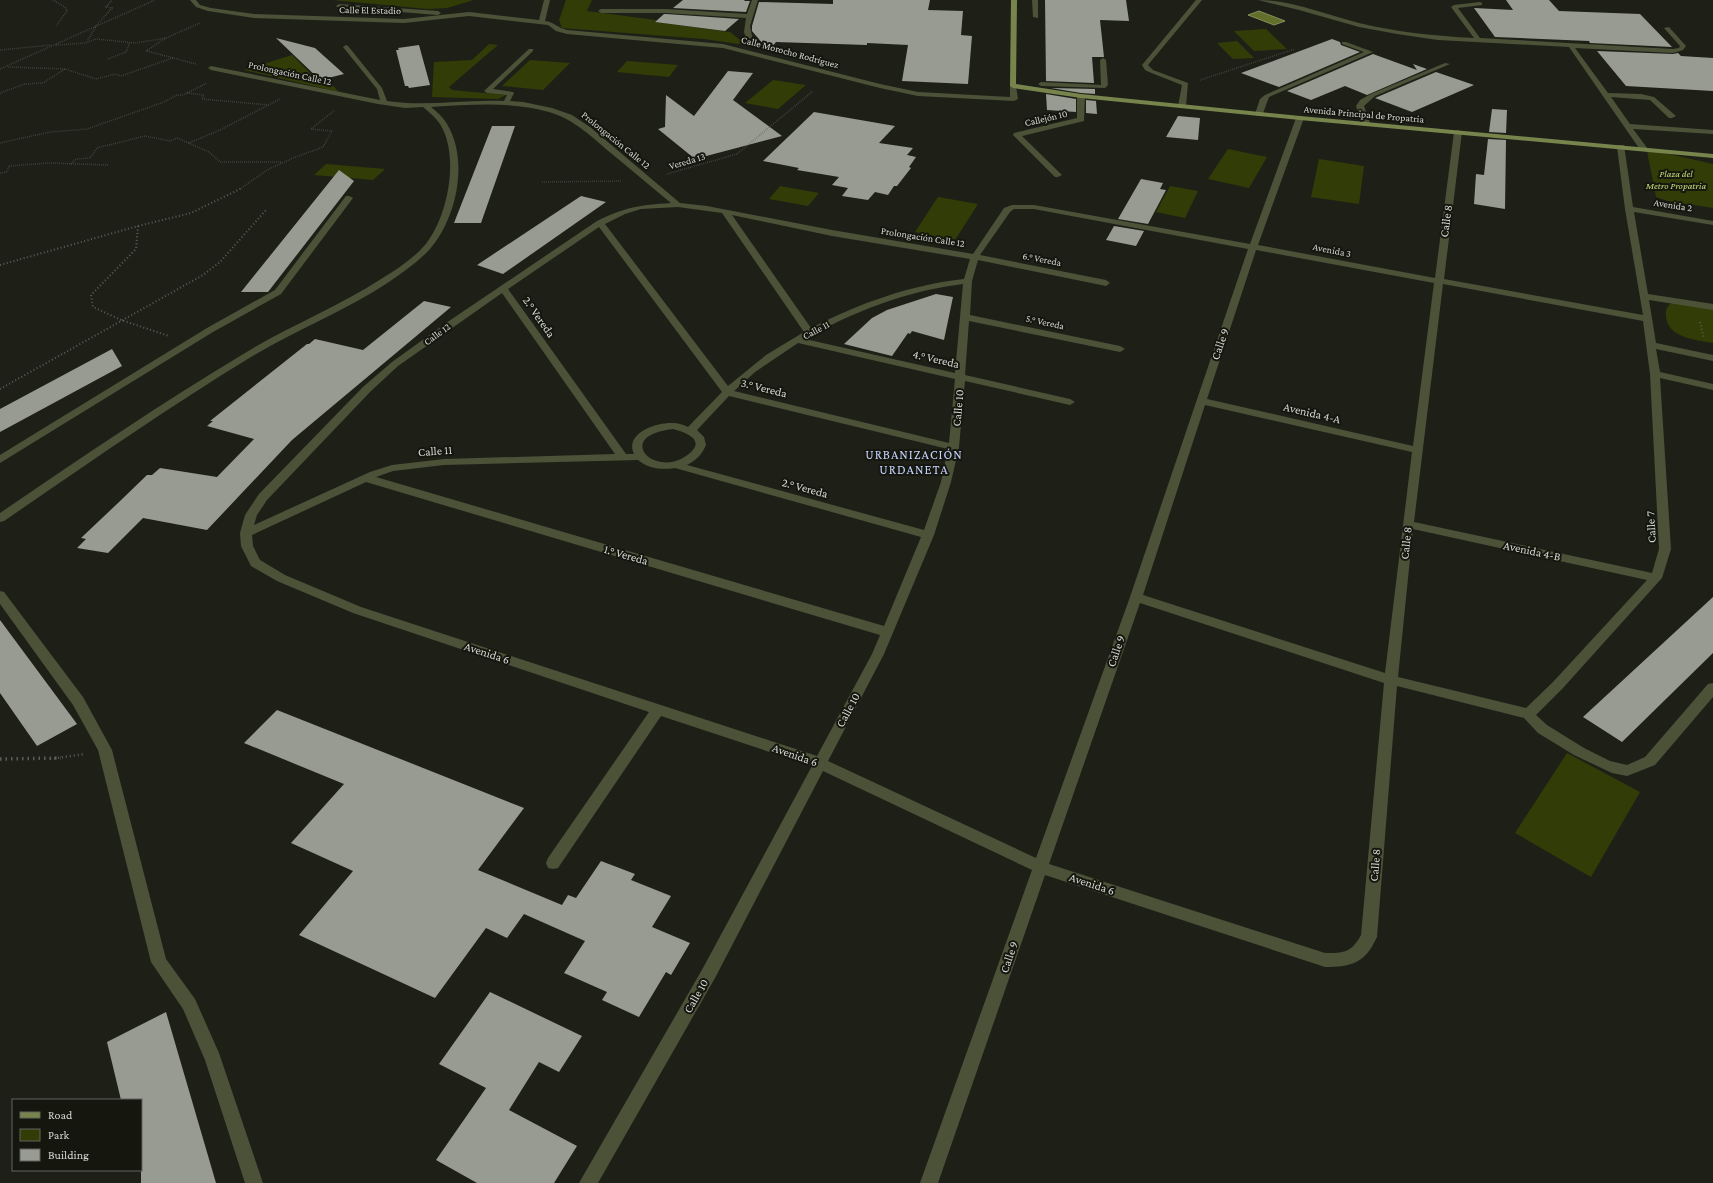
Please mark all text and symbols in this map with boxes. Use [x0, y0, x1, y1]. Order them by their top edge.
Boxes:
street label: Calle El Estadio [339, 4, 401, 16]
street label: Calle Morocho Rodríguez [740, 34, 840, 70]
street label: Prolongación Calle 12 [247, 59, 333, 87]
street label: Avenida Principal de Propatria [1303, 103, 1425, 125]
street label: Callejón 10 [1023, 108, 1069, 129]
street label: Prolongación Calle 12 [580, 109, 653, 171]
street label: Vereda 13 [668, 151, 707, 171]
park label: Plaza del Metro Propatria [1645, 168, 1707, 191]
street label: Avenida 2 [1653, 197, 1693, 214]
street label: Calle 8 [1437, 204, 1455, 238]
street label: Prolongación Calle 12 [880, 225, 966, 249]
street label: Avenida 3 [1312, 241, 1352, 259]
street label: 6.° Vereda [1022, 250, 1063, 268]
street label: 2.° Vereda [520, 294, 558, 341]
street label: 5.° Vereda [1025, 313, 1066, 332]
street label: Calle 11 [801, 318, 831, 342]
street label: Calle 12 [422, 321, 453, 347]
street label: Calle 9 [1208, 326, 1232, 362]
street label: 4.° Vereda [911, 347, 961, 371]
street label: 3.° Vereda [740, 376, 789, 401]
street label: Calle 10 [949, 389, 967, 427]
street label: Avenida 4-A [1282, 400, 1342, 426]
street label: Calle 11 [417, 443, 453, 459]
district label: URBANIZACIÓN URDANETA [865, 447, 963, 477]
street label: 2.° Vereda [780, 475, 830, 501]
street label: Calle 7 [1643, 510, 1659, 543]
street label: Calle 8 [1397, 526, 1415, 560]
street label: Avenida 4-B [1502, 538, 1562, 564]
street label: 1.° Vereda [602, 542, 650, 568]
street label: Calle 9 [1104, 633, 1128, 669]
street label: Avenida 6 [462, 639, 512, 667]
street label: Calle 10 [833, 690, 863, 730]
street label: Avenida 6 [770, 741, 820, 769]
street label: Calle 8 [1367, 848, 1383, 882]
street label: Avenida 6 [1067, 870, 1117, 898]
street label: Calle 9 [997, 939, 1021, 975]
street label: Calle 10 [681, 976, 711, 1016]
legend [12, 1099, 142, 1171]
text: Road [48, 1108, 73, 1122]
text: Park [48, 1128, 70, 1142]
text: Building [48, 1148, 89, 1162]

